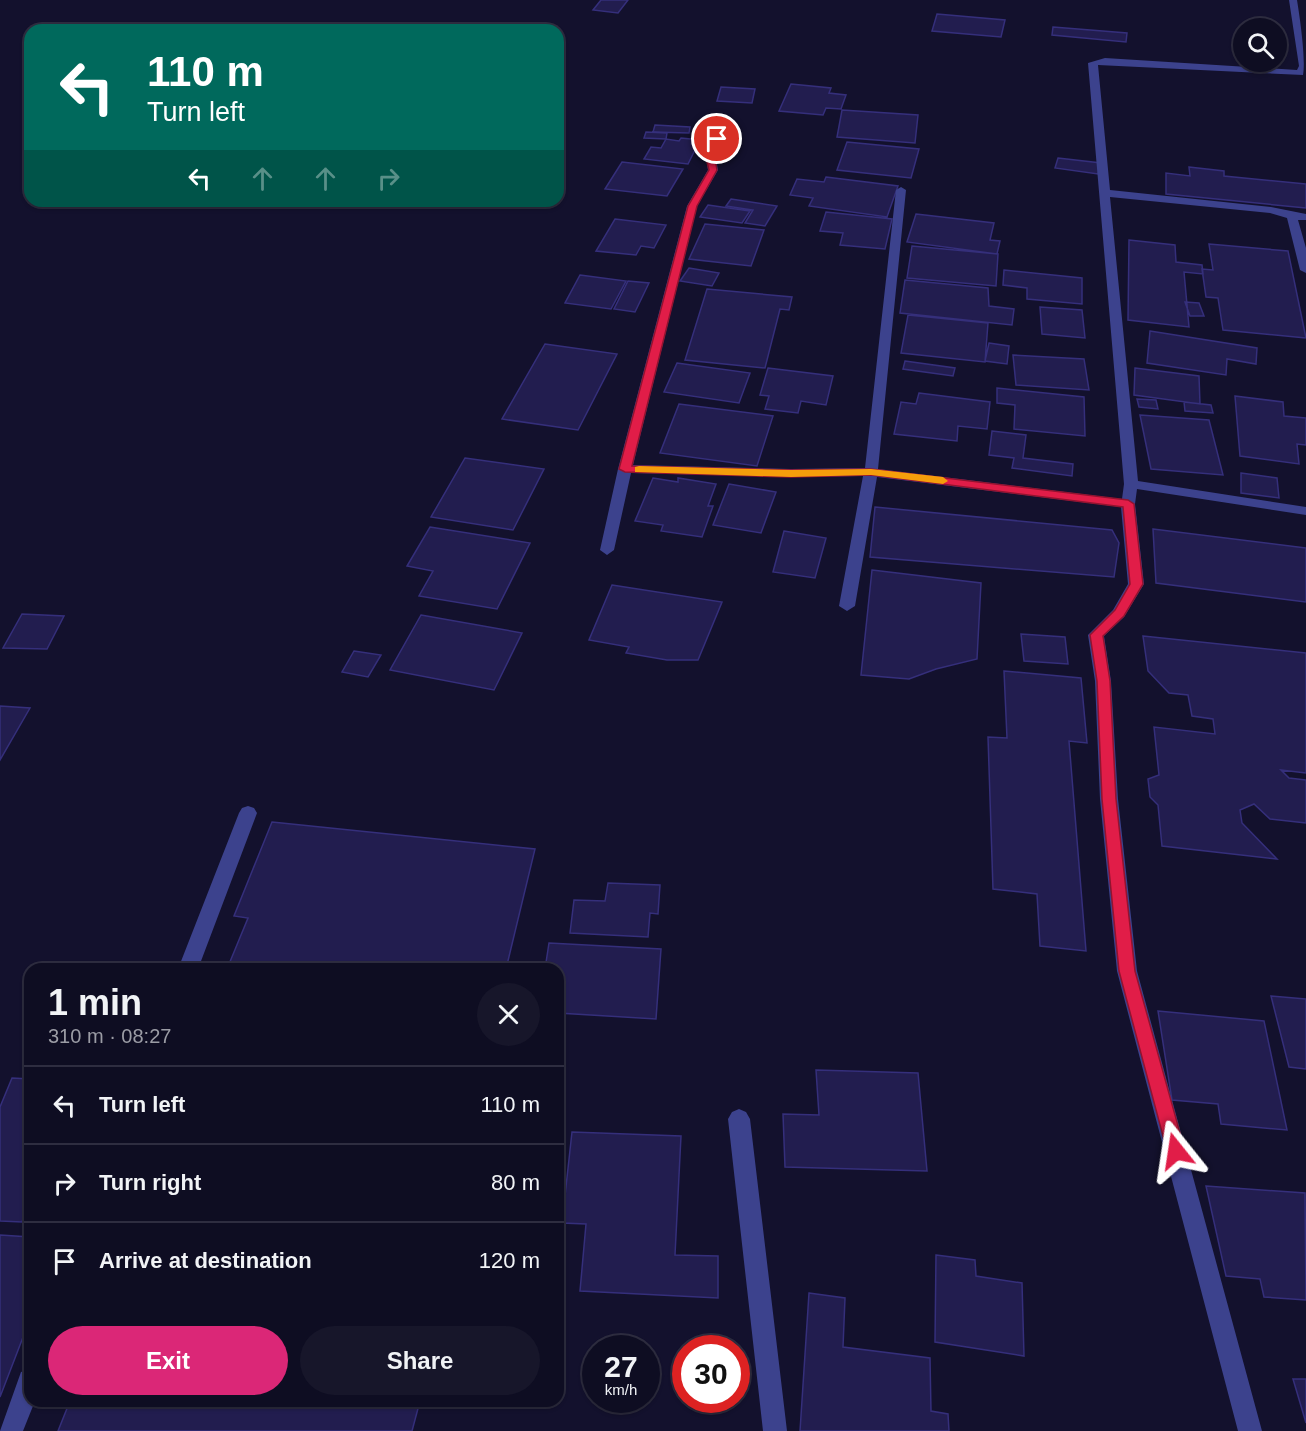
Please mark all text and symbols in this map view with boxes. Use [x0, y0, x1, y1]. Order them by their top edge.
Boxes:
map controls [1233, 18, 1287, 72]
button: search [1233, 18, 1287, 72]
icon: left [48, 48, 126, 126]
text: 110 m [147, 48, 264, 95]
text: Turn left [147, 97, 245, 127]
pin [691, 113, 742, 164]
icon: arrive [700, 122, 733, 155]
icon: left [183, 162, 216, 195]
icon: ahead [246, 162, 279, 195]
icon: ahead [309, 162, 342, 195]
icon: right [372, 162, 405, 195]
text: 1 min [48, 982, 142, 1023]
button: close [477, 983, 540, 1046]
text: 310 m · 08:27 [48, 1025, 171, 1047]
icon: left [48, 1089, 81, 1122]
text: Turn left [99, 1092, 185, 1117]
text: 110 m [480, 1092, 540, 1117]
position arrow [1144, 1119, 1208, 1183]
icon: right [48, 1167, 81, 1200]
text: Turn right [99, 1170, 201, 1195]
text: 80 m [491, 1170, 540, 1195]
icon: arrive [48, 1245, 81, 1278]
text: Arrive at destination [99, 1248, 312, 1273]
text: 120 m [479, 1248, 540, 1273]
button: Exit [48, 1326, 288, 1395]
button: Share [300, 1326, 540, 1395]
speed limit sign: 30 [672, 1335, 750, 1413]
text: 27 [604, 1350, 638, 1383]
text: km/h [605, 1381, 637, 1398]

